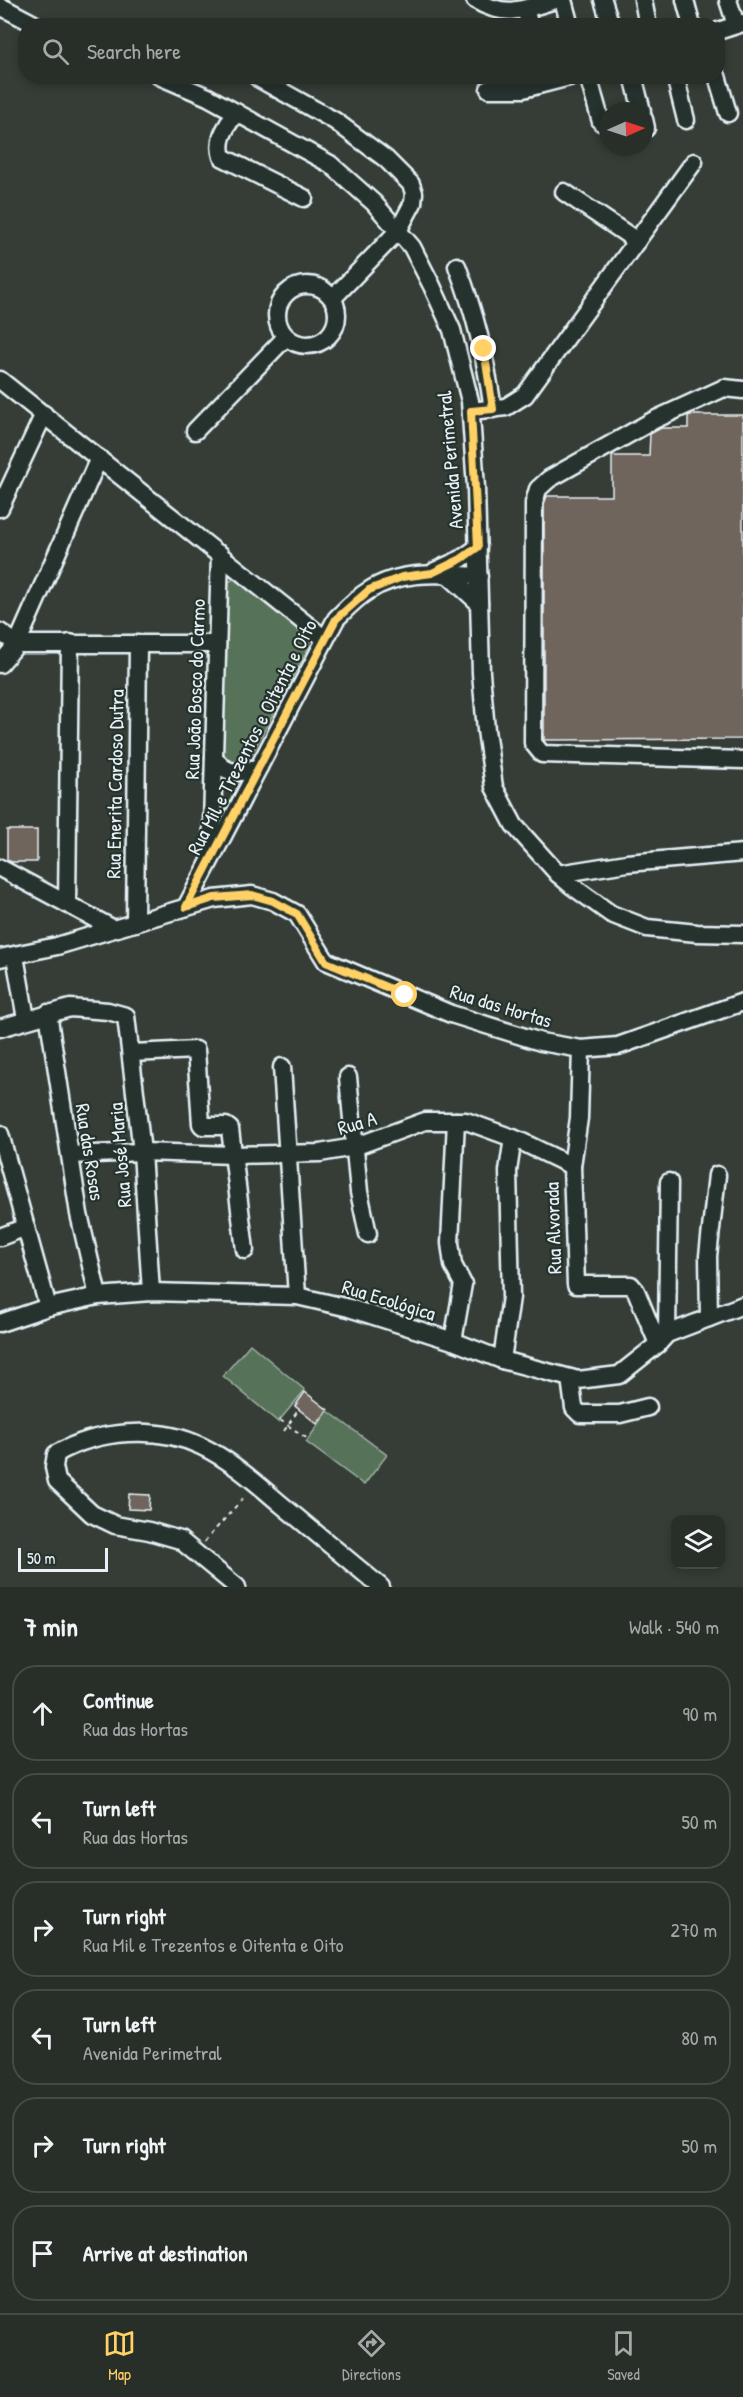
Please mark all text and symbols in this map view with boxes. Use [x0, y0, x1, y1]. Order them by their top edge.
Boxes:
search box [18, 18, 725, 84]
icon: search [39, 35, 72, 68]
text: Search here [87, 36, 181, 66]
north arrow [599, 102, 653, 156]
route end [470, 335, 496, 361]
street label: Avenida Perimetral [430, 389, 469, 530]
street label: Rua João Bosco do Carmo [178, 598, 211, 780]
street label: Rua Mil e Trezentos e Oitenta e Oito [180, 615, 323, 859]
street label: Rua Enerita Cardoso Dutra [99, 689, 130, 879]
street label: Rua das Hortas [447, 977, 556, 1034]
route start [391, 981, 417, 1007]
street label: Rua das Rosas [70, 1101, 112, 1203]
street label: Rua José Maria [101, 1101, 138, 1209]
street label: Rua A [334, 1104, 380, 1141]
street label: Rua Alvorada [537, 1181, 568, 1274]
street label: Rua Ecológica [339, 1272, 439, 1327]
map controls [671, 1515, 725, 1569]
button: layers [671, 1515, 725, 1569]
scale bar [18, 1545, 108, 1572]
text: 50 m [27, 1547, 56, 1569]
text: 7 min [24, 1609, 78, 1644]
text: Walk · 540 m [629, 1613, 719, 1640]
text: Continue [83, 1685, 154, 1715]
icon: ahead [26, 1697, 59, 1730]
text: 90 m [683, 1700, 717, 1727]
text: Rua das Hortas [83, 1715, 188, 1742]
text: Turn left [83, 1793, 156, 1823]
icon: left [26, 1805, 59, 1838]
text: 50 m [681, 1808, 717, 1835]
text: Rua das Hortas [83, 1823, 188, 1850]
text: Turn right [83, 1901, 166, 1931]
icon: right [26, 1913, 59, 1946]
text: 270 m [671, 1916, 717, 1943]
text: Rua Mil e Trezentos e Oitenta e Oito [83, 1931, 344, 1958]
text: Turn left [83, 2009, 156, 2039]
icon: left [26, 2021, 59, 2054]
text: 80 m [681, 2024, 717, 2051]
text: Avenida Perimetral [83, 2039, 222, 2066]
icon: right [26, 2129, 59, 2162]
text: Turn right [83, 2130, 166, 2160]
text: 50 m [681, 2132, 717, 2159]
icon: arrive [26, 2237, 59, 2270]
text: Arrive at destination [83, 2238, 248, 2268]
tab: Map [103, 2327, 136, 2385]
tab: Directions [342, 2327, 401, 2385]
tab: Saved [607, 2327, 640, 2385]

